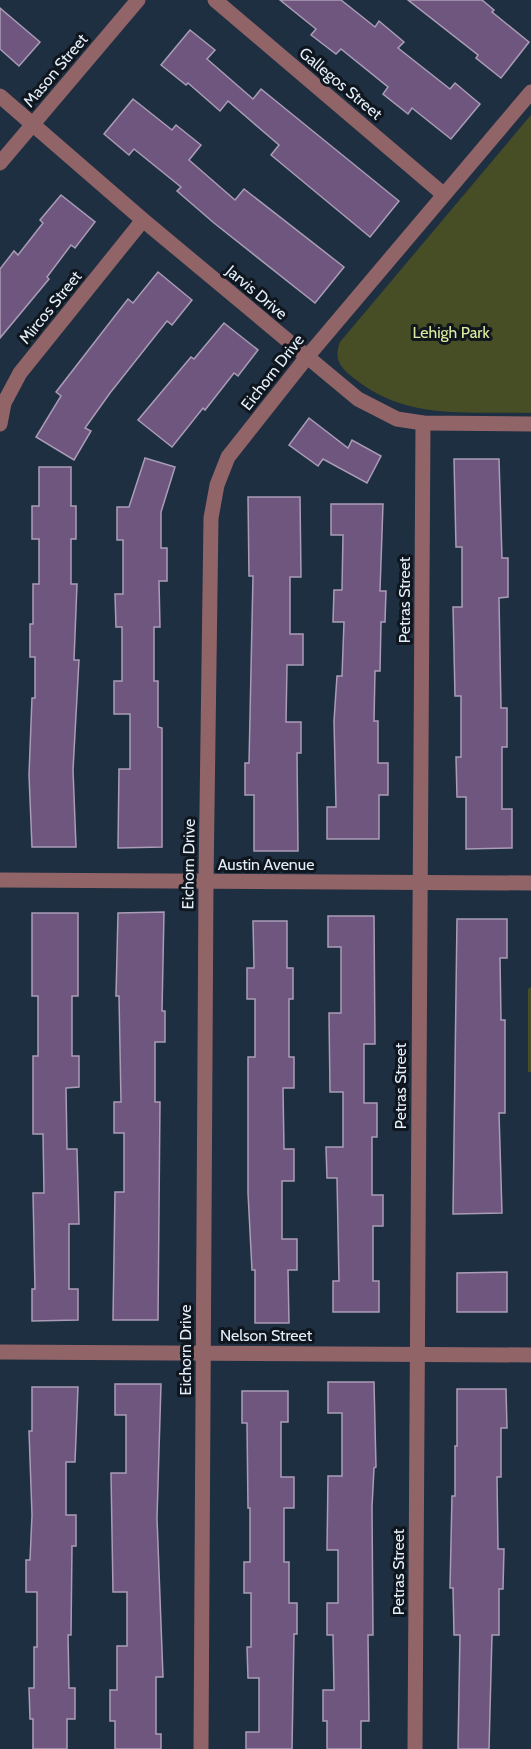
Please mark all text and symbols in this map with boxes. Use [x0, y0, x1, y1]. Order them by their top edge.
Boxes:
street label: Mason Street [19, 29, 92, 111]
street label: Gallegos Street [295, 43, 386, 124]
street label: Jarvis Drive [221, 261, 291, 323]
street label: Mircos Street [15, 267, 86, 348]
park label: Lehigh Park [412, 323, 490, 342]
street label: Eichorn Drive [237, 331, 308, 414]
street label: Petras Street [395, 556, 414, 643]
street label: Eichorn Drive [178, 818, 199, 910]
street label: Austin Avenue [218, 855, 314, 874]
street label: Petras Street [391, 1042, 410, 1129]
street label: Eichorn Drive [176, 1305, 195, 1395]
street label: Nelson Street [220, 1326, 313, 1345]
street label: Petras Street [389, 1528, 408, 1615]

